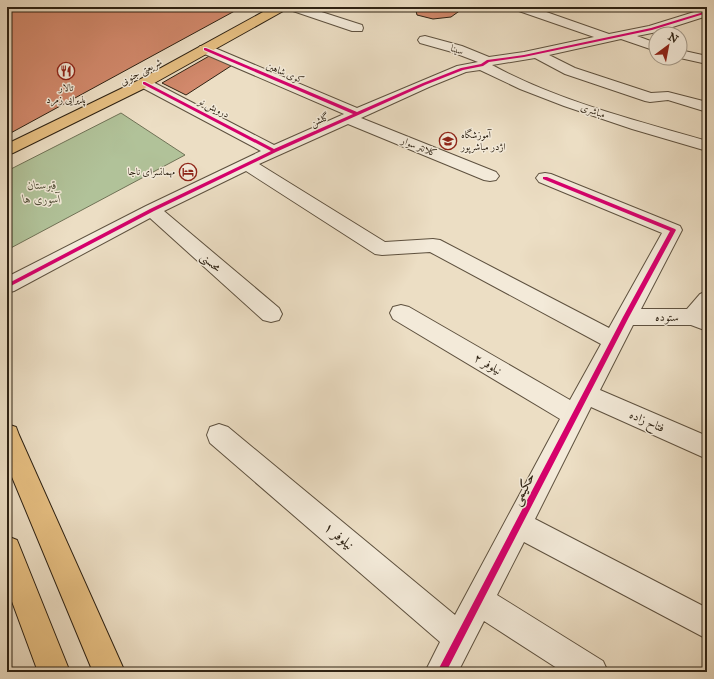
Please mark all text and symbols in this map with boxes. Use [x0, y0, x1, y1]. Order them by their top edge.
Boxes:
north arrow [648, 26, 688, 66]
text: N [666, 30, 681, 46]
street label: سینا [449, 42, 465, 58]
street label: شریعتی جنوبی [118, 56, 165, 89]
street label: کوی شاهین [264, 60, 306, 86]
restaurant icon: تالار پذیرایی زمرد [56, 61, 76, 81]
place label: تالار پذیرایی زمرد [46, 82, 86, 107]
street label: درویش نو [195, 95, 231, 122]
street label: مباشری [579, 101, 607, 121]
street label: گلشن [308, 110, 332, 130]
place label: آموزشگاه اژدر مباشرپور [460, 128, 506, 154]
school or university icon: آموزشگاه اژدر مباشرپور [438, 131, 458, 151]
street label: کلانتر سوار [399, 134, 439, 160]
hotel icon: مهمانسرای ناجا [178, 162, 198, 182]
place label: مهمانسرای ناجا [128, 166, 175, 178]
park label: قبرستان آسوری ها [22, 178, 61, 207]
street label: محسنی [196, 249, 225, 277]
street label: ستوده [655, 310, 679, 325]
street label: نیلوفر ۲ [471, 351, 504, 378]
street label: فتاح زاده [626, 407, 667, 439]
street label: حکیمی [508, 470, 539, 509]
street label: نیلوفر ۱ [320, 518, 358, 554]

